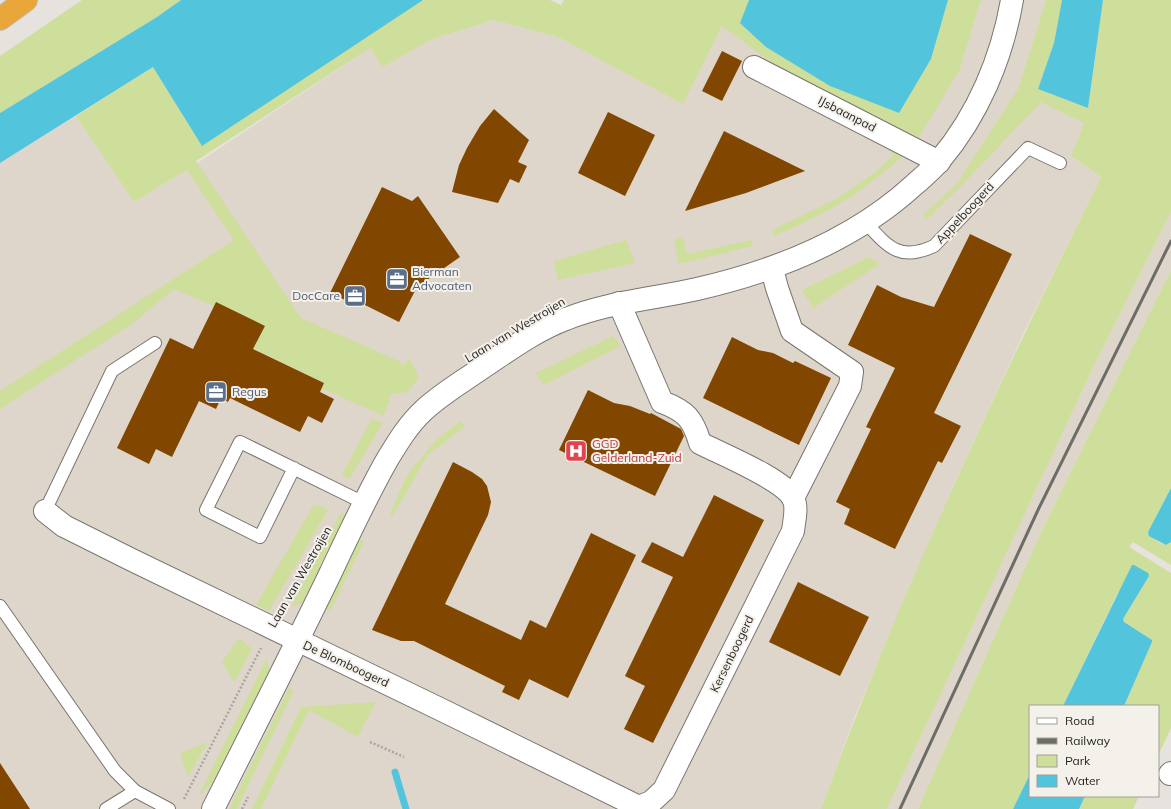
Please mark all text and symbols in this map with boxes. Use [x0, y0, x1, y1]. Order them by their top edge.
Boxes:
street label: IJsbaanpad [816, 93, 879, 135]
street label: Appelboogerd [932, 179, 997, 247]
place label: Bierman Advocaten [412, 264, 472, 293]
office icon: Bierman Advocaten [384, 266, 410, 292]
office icon: DocCare [342, 283, 368, 309]
place label: DocCare [292, 288, 340, 303]
street label: Laan van Westroijen [462, 294, 568, 365]
office icon: Regus [203, 379, 229, 405]
place label: Regus [232, 384, 267, 399]
place label: GGD Gelderland-Zuid [592, 436, 682, 465]
hospital icon: GGD Gelderland-Zuid [563, 438, 589, 464]
street label: Laan van Westroijen [264, 523, 335, 630]
street label: Kersenboogerd [706, 613, 757, 695]
street label: De Blomboogerd [301, 637, 392, 690]
legend [1029, 705, 1159, 797]
text: Road [1065, 713, 1094, 728]
text: Railway [1065, 733, 1111, 748]
text: Park [1065, 753, 1091, 768]
text: Water [1065, 773, 1101, 788]

